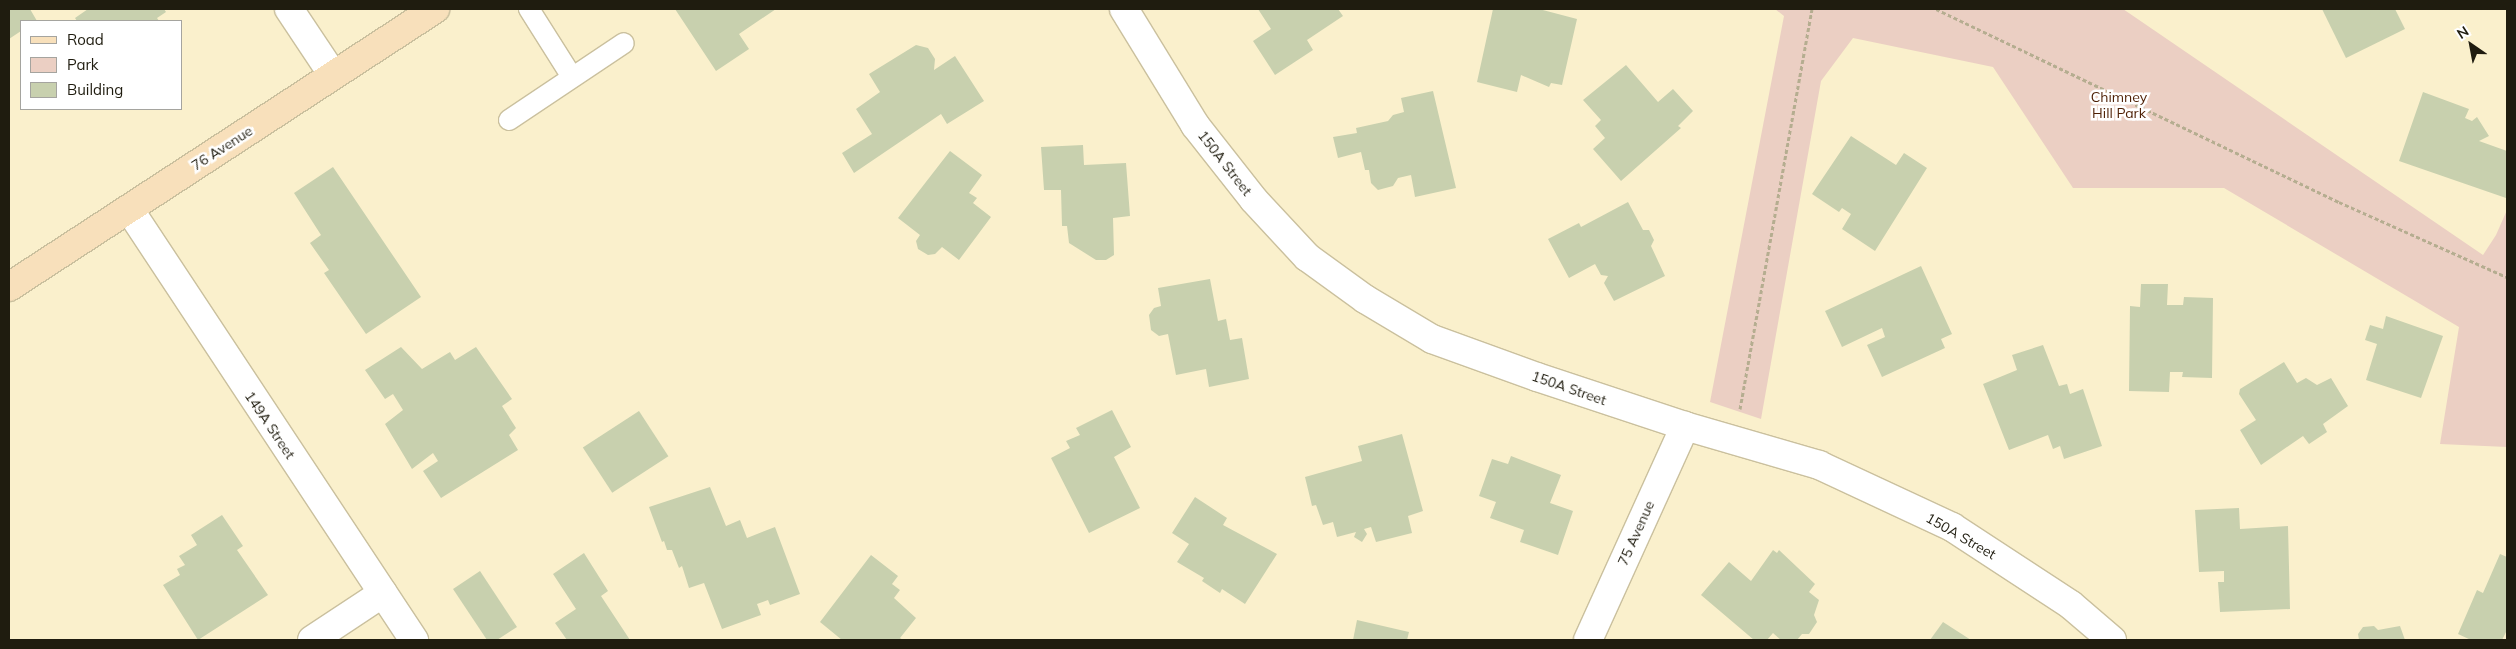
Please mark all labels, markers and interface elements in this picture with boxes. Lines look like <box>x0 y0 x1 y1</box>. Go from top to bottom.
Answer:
legend <box>20 20 182 110</box>
north arrow <box>2446 20 2496 70</box>
text: N <box>2453 22 2472 43</box>
text: Road <box>67 30 104 49</box>
text: Park <box>67 55 99 74</box>
text: Building <box>67 80 123 99</box>
park label: Chimney Hill Park <box>2091 89 2147 121</box>
street label: 76 Avenue <box>188 122 256 174</box>
street label: 150A Street <box>1194 127 1256 199</box>
street label: 150A Street <box>1529 367 1609 409</box>
street label: 149A Street <box>241 388 299 462</box>
street label: 75 Avenue <box>1614 498 1658 568</box>
street label: 150A Street <box>1923 509 1999 563</box>

